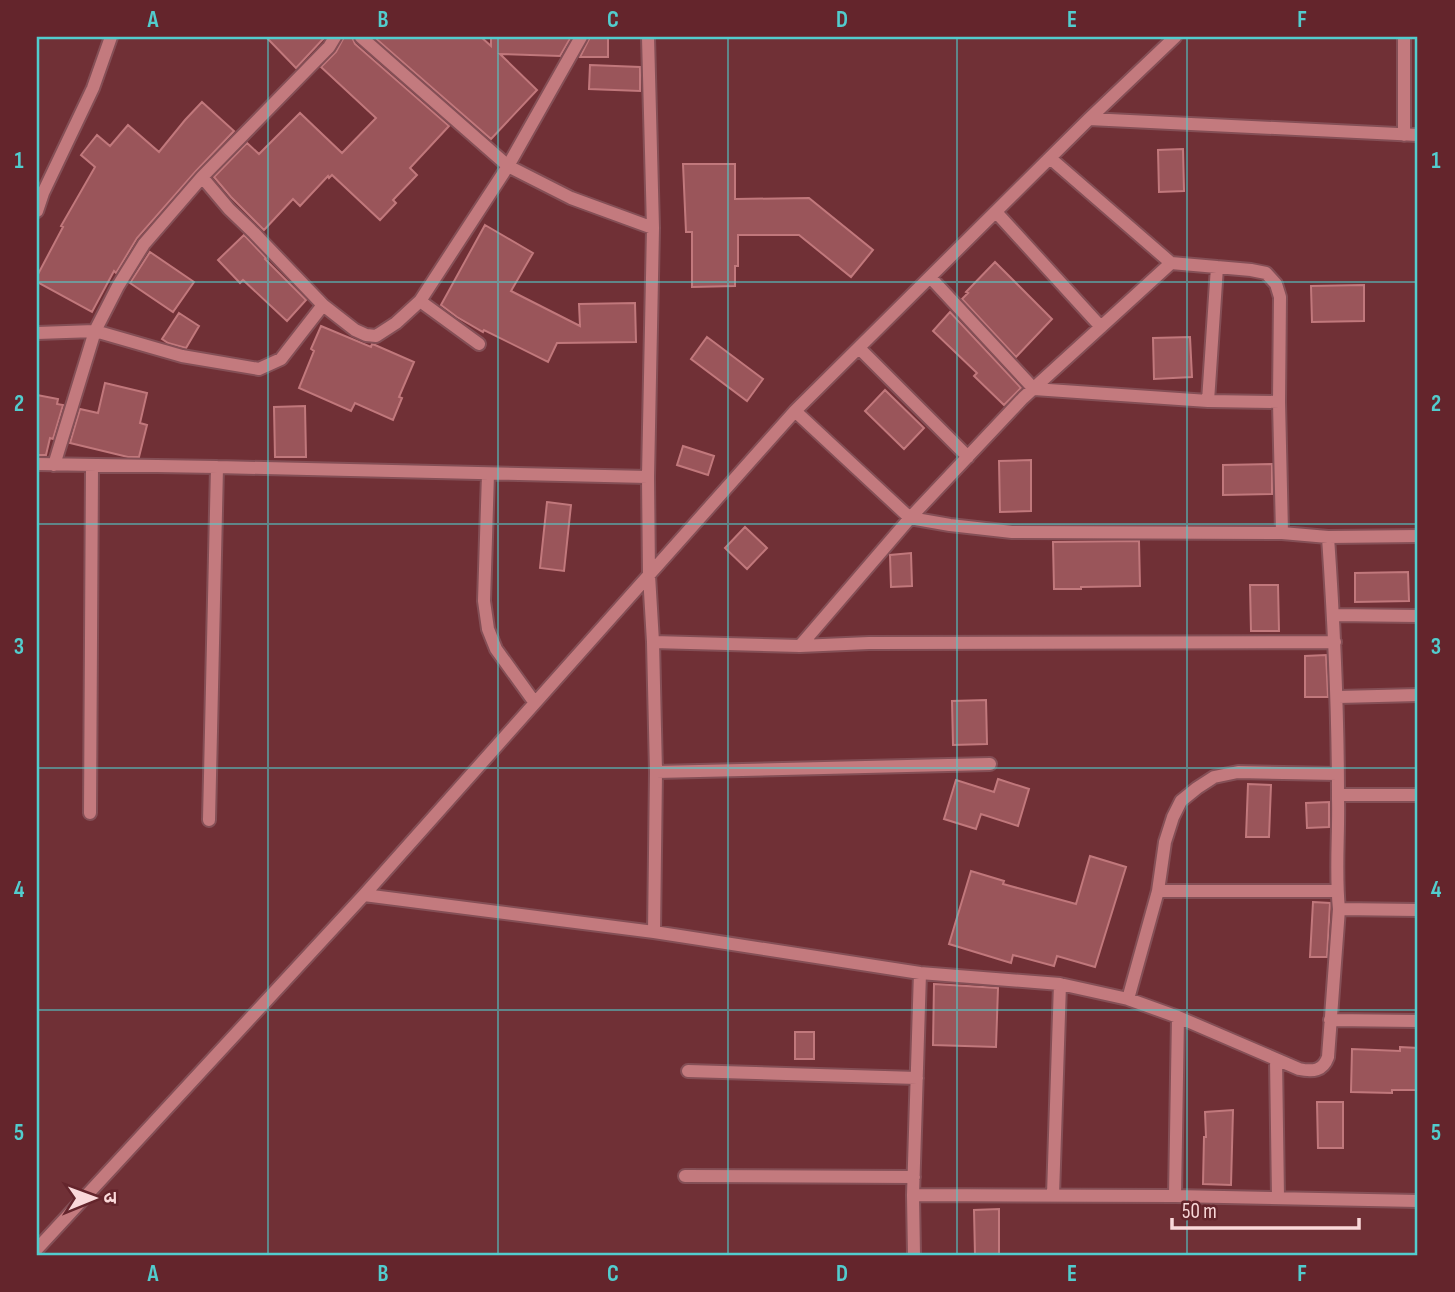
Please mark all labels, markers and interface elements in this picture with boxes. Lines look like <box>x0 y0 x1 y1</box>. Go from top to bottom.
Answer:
text: A <box>147 6 160 34</box>
text: B <box>378 6 389 34</box>
text: C <box>607 6 619 34</box>
text: D <box>836 6 848 34</box>
text: E <box>1067 6 1077 34</box>
text: F <box>1297 6 1307 34</box>
text: 1 <box>14 147 24 175</box>
text: 1 <box>1431 147 1441 175</box>
text: 2 <box>14 390 24 418</box>
text: 2 <box>1431 390 1441 418</box>
text: 3 <box>14 633 24 661</box>
text: 3 <box>1431 633 1441 661</box>
text: 4 <box>14 876 25 904</box>
text: 4 <box>1431 876 1442 904</box>
text: 5 <box>14 1119 24 1147</box>
text: 5 <box>1431 1119 1441 1147</box>
north arrow <box>60 1162 130 1232</box>
scale bar <box>1172 1187 1359 1231</box>
text: उ <box>98 1192 121 1204</box>
text: 50 m <box>1182 1199 1217 1224</box>
text: A <box>147 1260 160 1288</box>
text: B <box>378 1260 389 1288</box>
text: C <box>607 1260 619 1288</box>
text: D <box>836 1260 848 1288</box>
text: E <box>1067 1260 1077 1288</box>
text: F <box>1297 1260 1307 1288</box>

